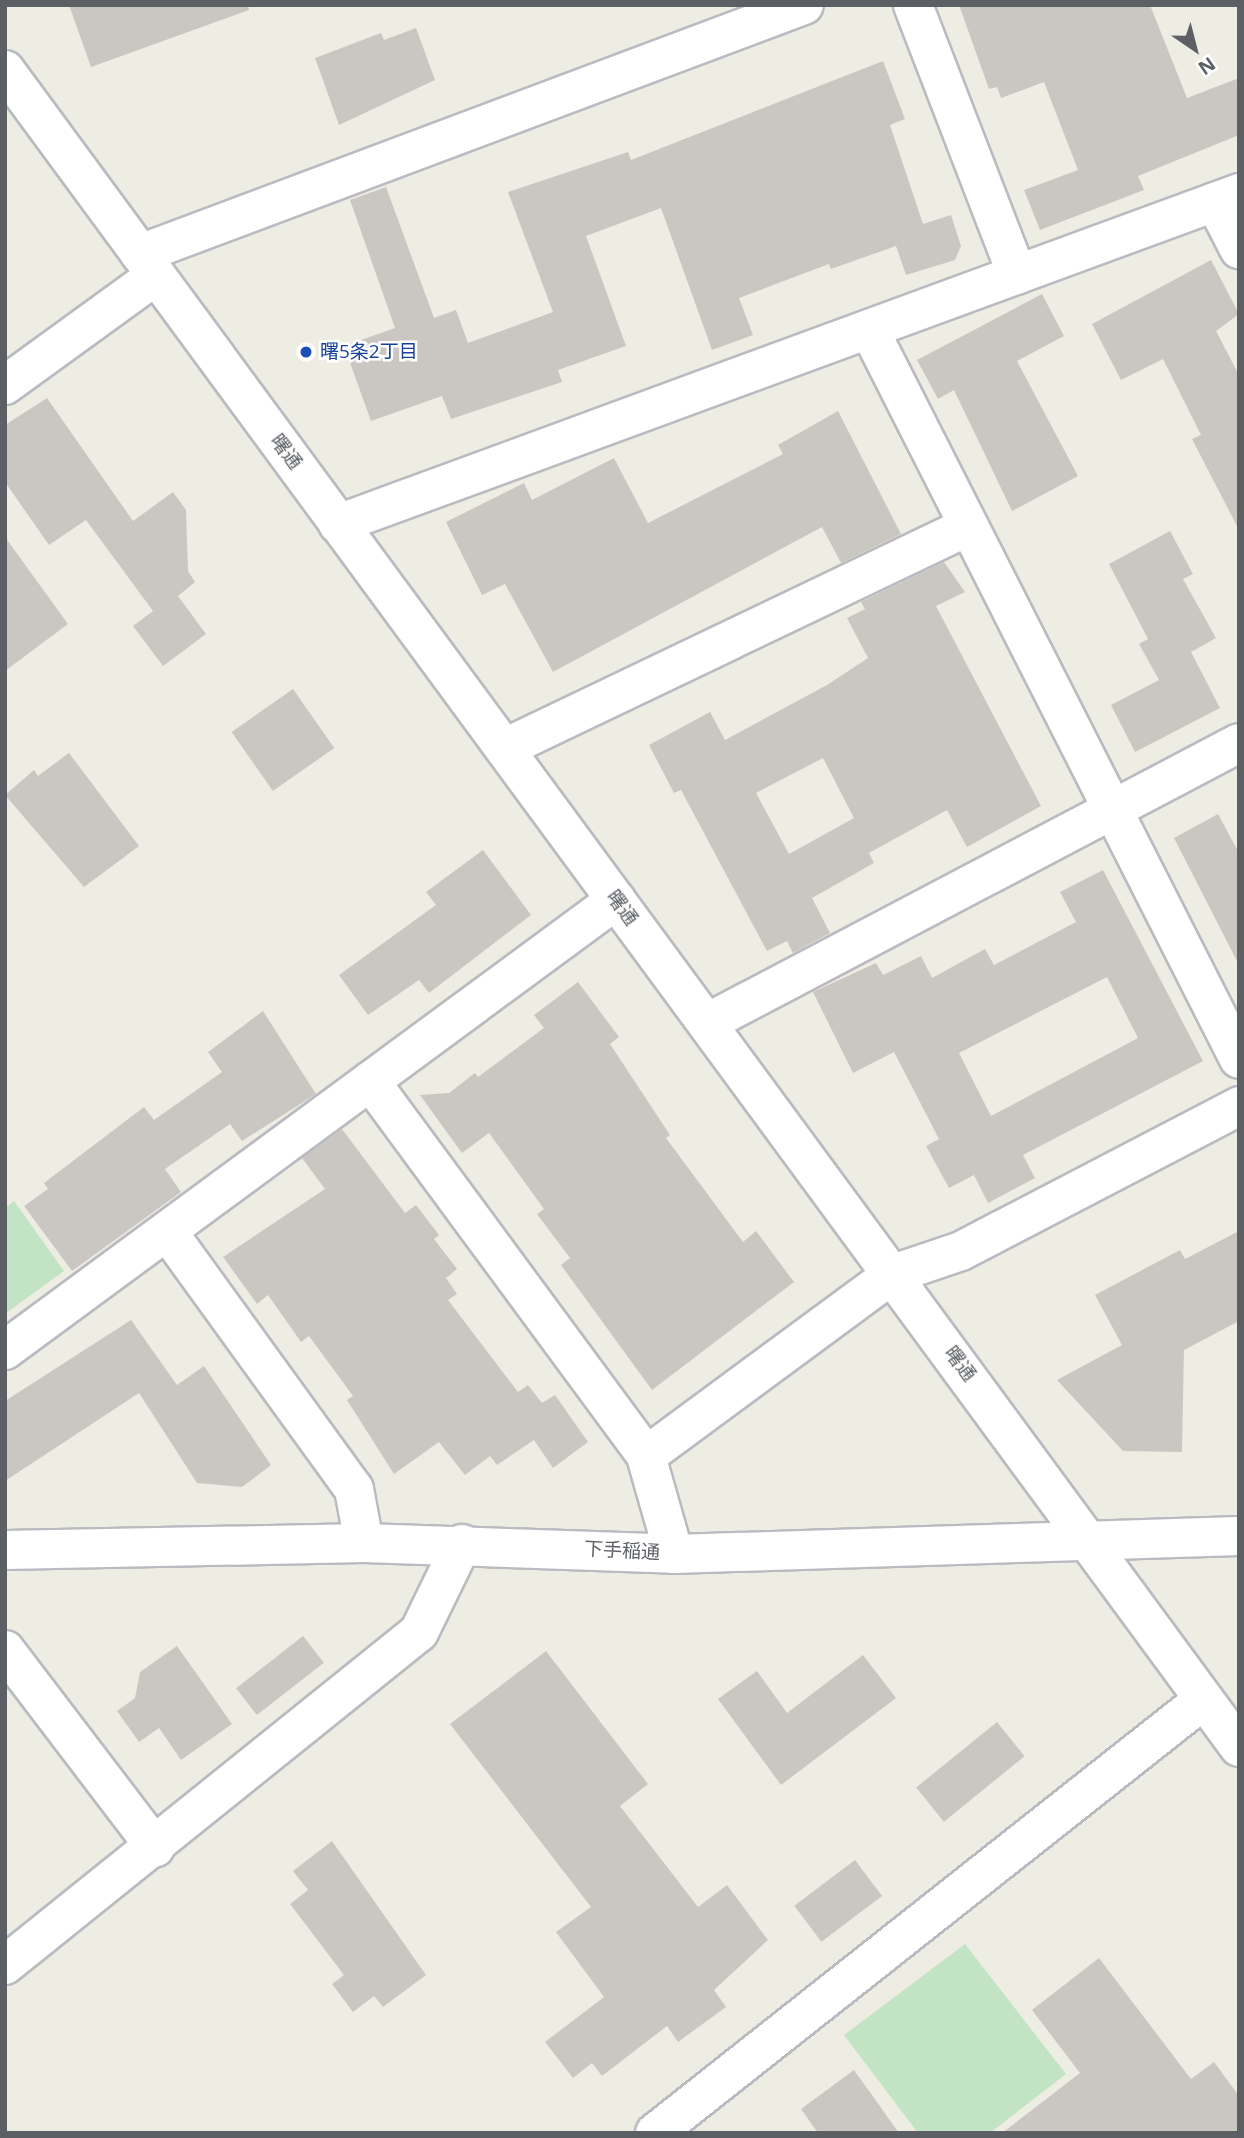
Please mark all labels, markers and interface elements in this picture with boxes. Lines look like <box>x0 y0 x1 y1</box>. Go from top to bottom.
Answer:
north arrow <box>1160 14 1230 84</box>
text: N <box>1193 51 1221 81</box>
place label: 曙5条2丁目 <box>320 341 418 363</box>
marker: 曙5条2丁目 <box>298 344 314 360</box>
street label: 曙通 <box>265 430 307 474</box>
street label: 曙通 <box>602 886 642 930</box>
street label: 曙通 <box>939 1342 981 1386</box>
street label: 下手稲通 <box>583 1538 661 1564</box>

